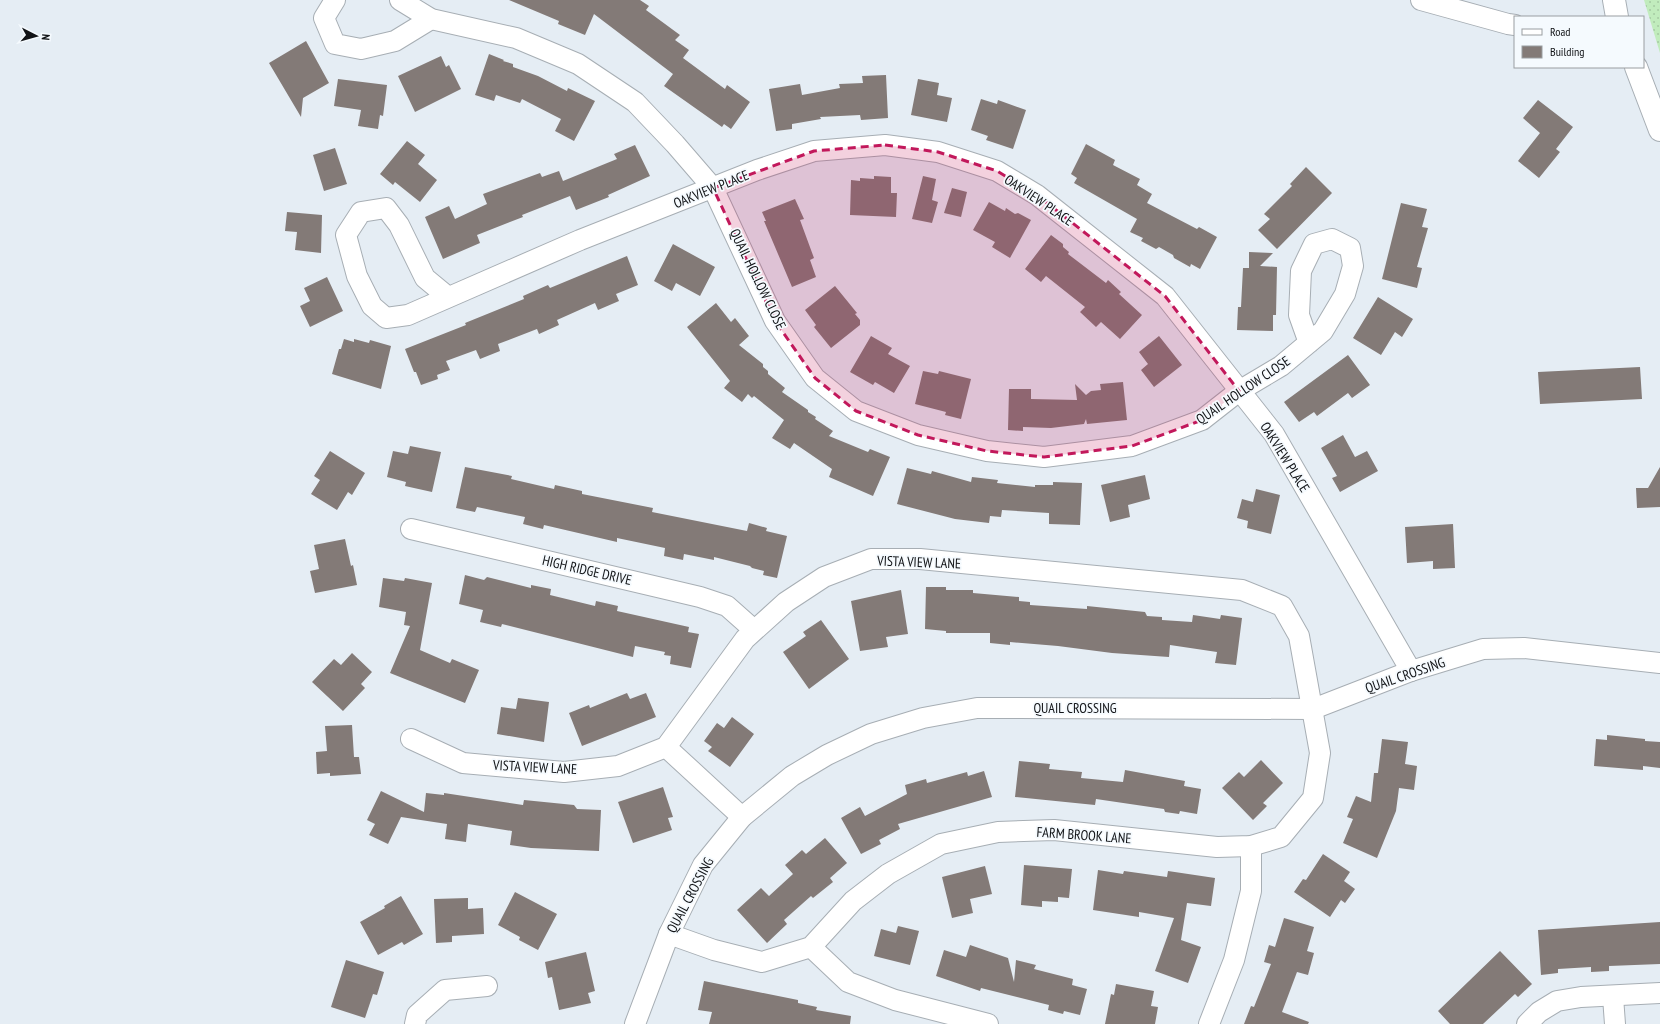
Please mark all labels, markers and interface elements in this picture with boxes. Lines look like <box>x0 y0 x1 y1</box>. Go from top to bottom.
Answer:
north arrow <box>16 16 56 56</box>
legend <box>1514 16 1644 68</box>
text: Road <box>1550 24 1570 39</box>
text: N <box>39 33 53 41</box>
text: Building <box>1550 44 1585 59</box>
street label: OAKVIEW PLACE <box>671 166 751 212</box>
street label: OAKVIEW PLACE <box>1001 170 1077 230</box>
street label: QUAIL HOLLOW CLOSE <box>726 226 790 332</box>
street label: QUAIL HOLLOW CLOSE <box>1192 352 1294 428</box>
street label: OAKVIEW PLACE <box>1256 418 1314 496</box>
street label: HIGH RIDGE DRIVE <box>541 551 633 589</box>
street label: VISTA VIEW LANE <box>876 552 961 572</box>
street label: QUAIL CROSSING <box>1363 653 1447 697</box>
street label: QUAIL CROSSING <box>1033 699 1117 717</box>
street label: VISTA VIEW LANE <box>492 756 577 778</box>
street label: FARM BROOK LANE <box>1036 823 1132 847</box>
street label: QUAIL CROSSING <box>663 854 718 936</box>

